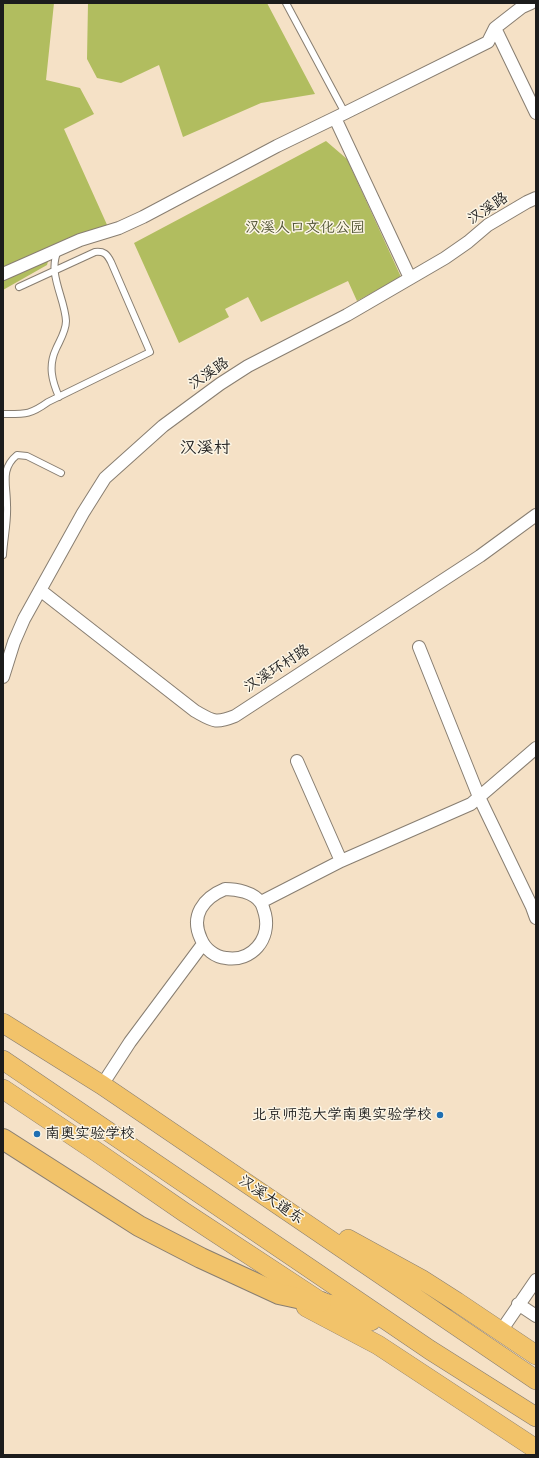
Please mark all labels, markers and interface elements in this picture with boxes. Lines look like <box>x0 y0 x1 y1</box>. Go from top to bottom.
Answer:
street label: 汉溪路 <box>464 189 512 229</box>
park label: 汉溪人口文化公园 <box>245 219 365 237</box>
street label: 汉溪路 <box>185 354 233 394</box>
district label: 汉溪村 <box>180 439 230 459</box>
street label: 汉溪环村路 <box>241 641 313 697</box>
place label: 北京师范大学南奥实验学校 <box>252 1106 432 1124</box>
marker: 北京师范大学南奥实验学校 <box>435 1110 445 1120</box>
place label: 南奥实验学校 <box>45 1125 135 1143</box>
marker: 南奥实验学校 <box>32 1129 42 1139</box>
street label: 汉溪大道东 <box>235 1172 307 1228</box>

